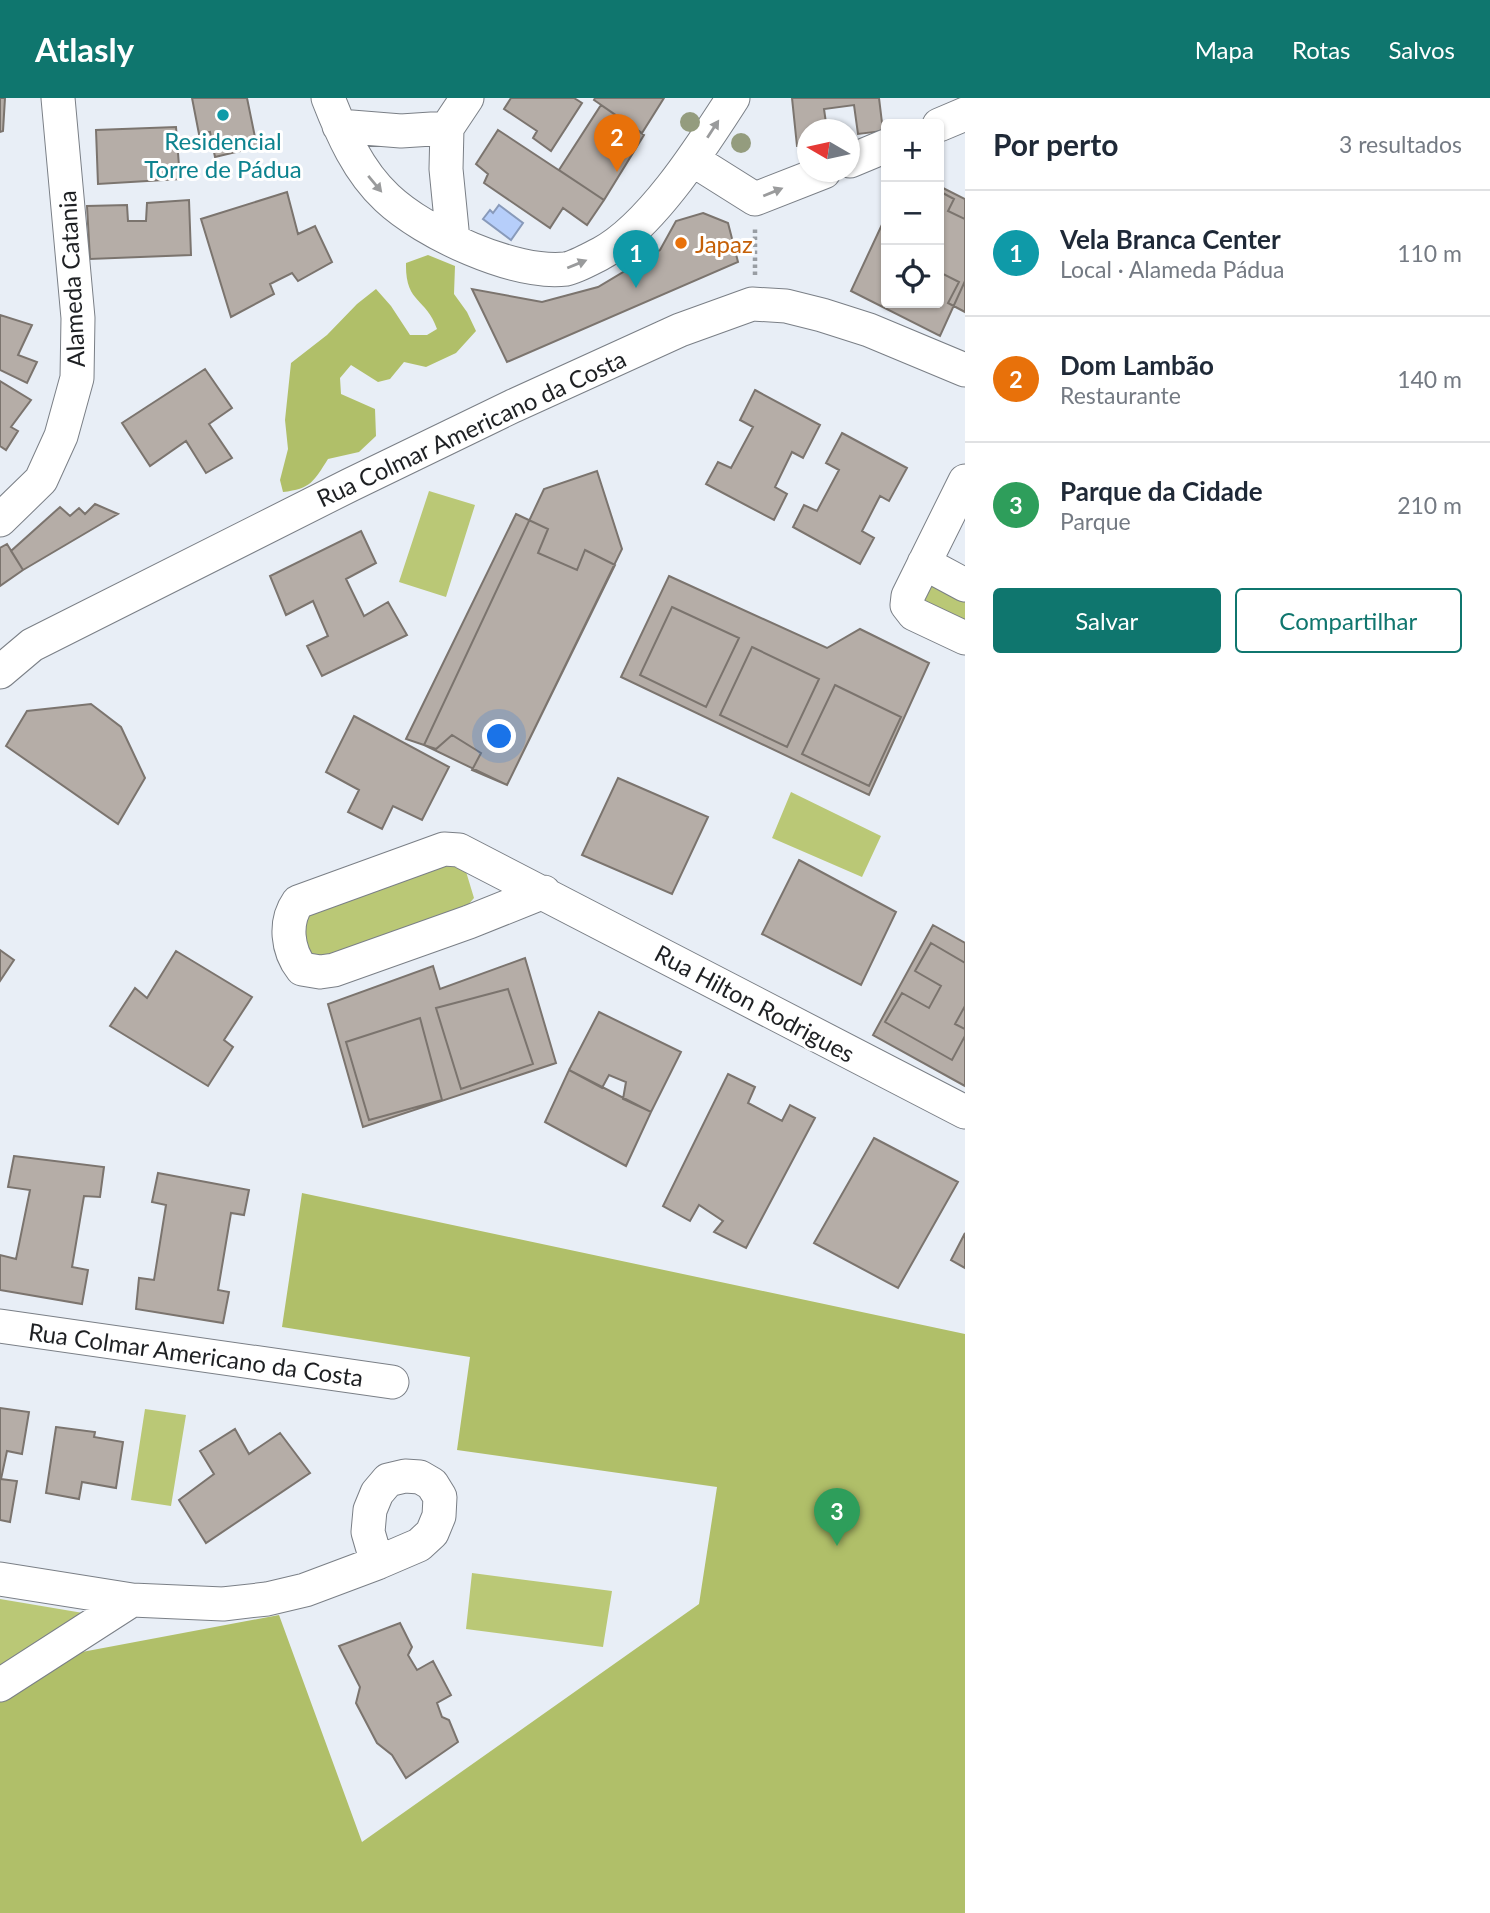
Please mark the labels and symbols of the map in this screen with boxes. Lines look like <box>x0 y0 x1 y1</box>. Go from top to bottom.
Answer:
marker: Residencial Torre de Pádua <box>215 107 231 123</box>
pin: 2 <box>594 114 640 172</box>
north arrow <box>797 119 860 182</box>
one-way arrow <box>706 120 720 138</box>
place label: Residencial Torre de Pádua <box>144 126 302 183</box>
one-way arrow <box>367 175 382 192</box>
one-way arrow <box>762 187 783 198</box>
street label: Alameda Catania <box>52 190 90 368</box>
place label: Japaz <box>695 229 753 258</box>
pin: 1 <box>613 230 659 288</box>
marker: Japaz <box>673 235 689 251</box>
one-way arrow <box>567 258 587 270</box>
street label: Rua Colmar Americano da Costa <box>312 343 630 513</box>
your location <box>482 719 516 753</box>
street label: Rua Hilton Rodrigues <box>650 938 860 1068</box>
street label: Rua Colmar Americano da Costa <box>27 1316 365 1392</box>
pin: 3 <box>814 1488 860 1546</box>

